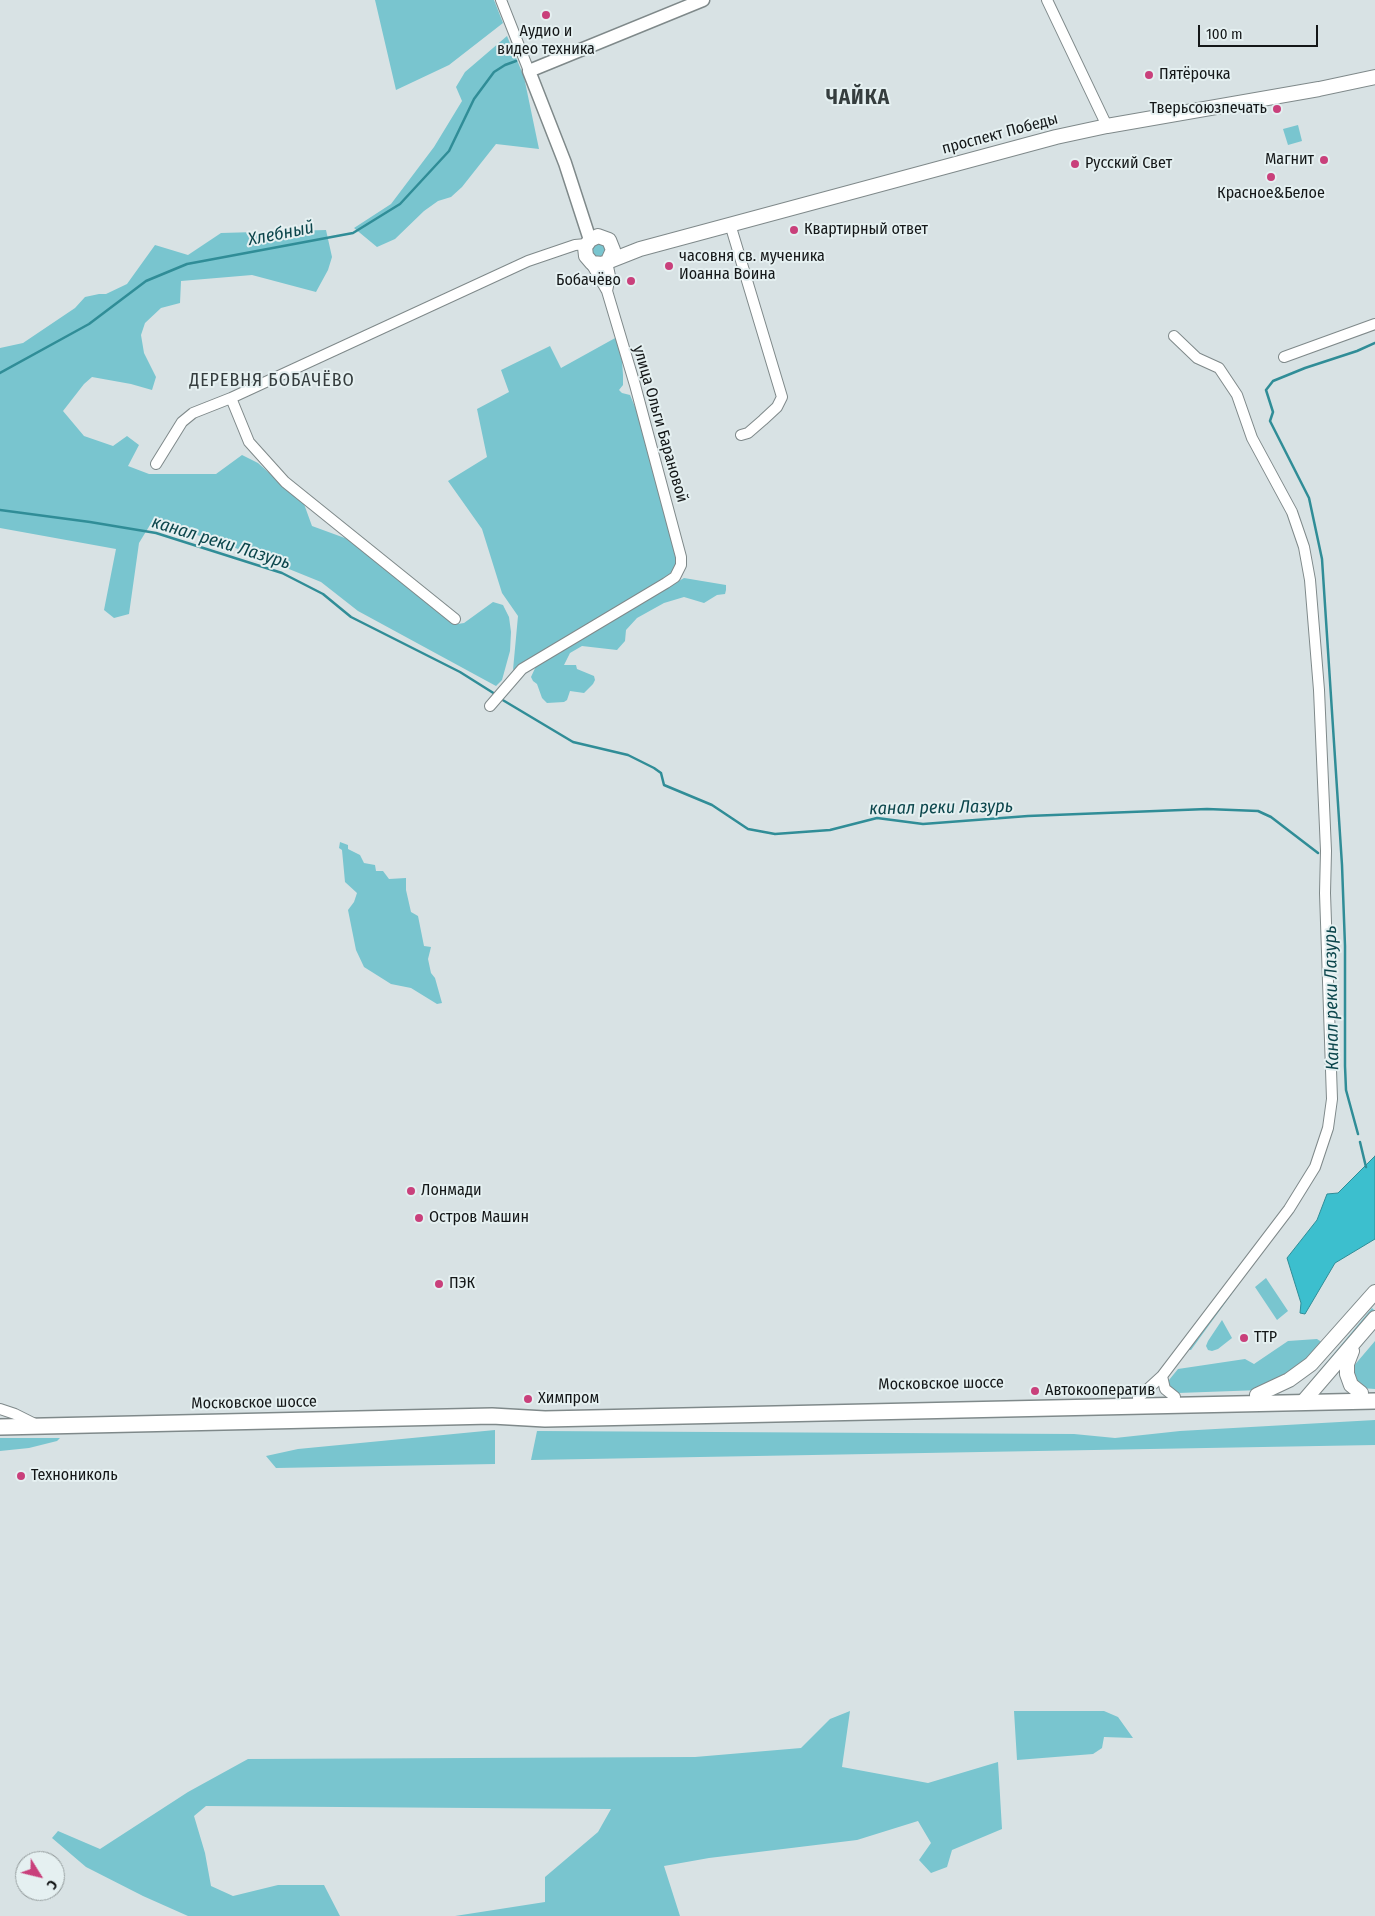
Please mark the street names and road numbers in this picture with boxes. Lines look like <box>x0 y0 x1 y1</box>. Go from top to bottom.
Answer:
street label: проспект Победы <box>940 109 1060 159</box>
street label: улица Ольги Барановой <box>628 343 692 505</box>
street label: Московское шоссе <box>878 1373 1004 1395</box>
street label: Московское шоссе <box>191 1392 317 1414</box>

